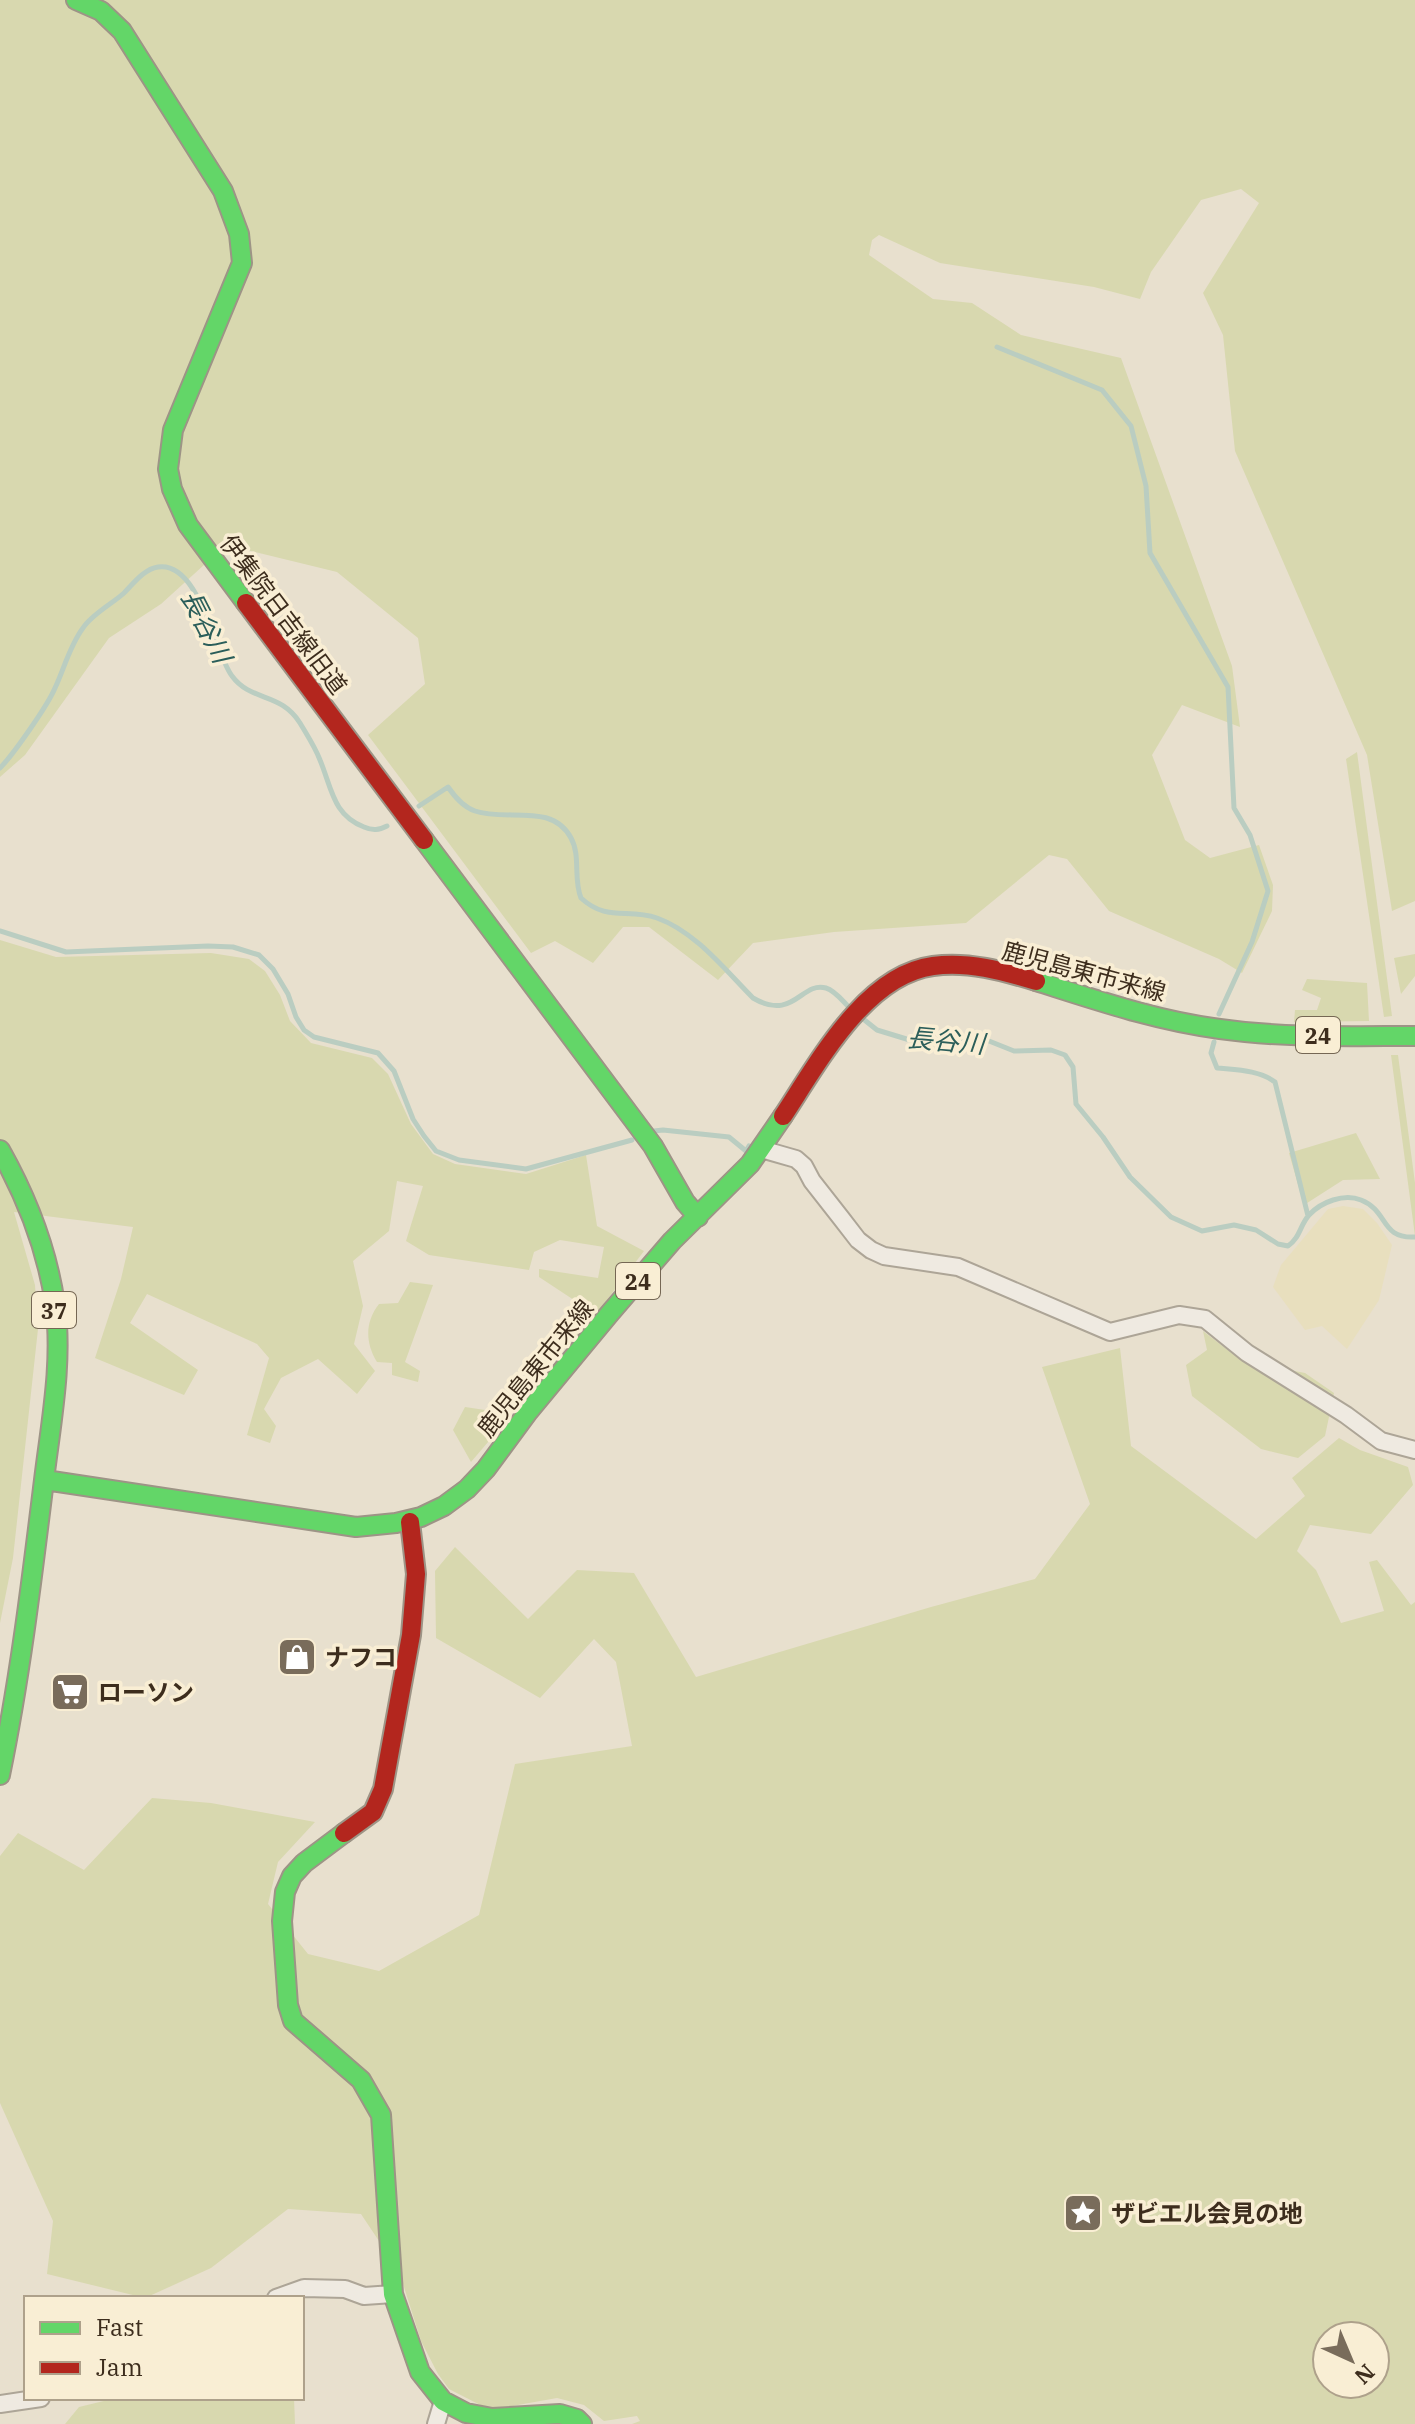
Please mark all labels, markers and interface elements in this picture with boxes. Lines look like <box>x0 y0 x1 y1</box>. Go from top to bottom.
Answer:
street label: 伊集院日吉線旧道 <box>213 528 355 700</box>
water label: 長谷川 <box>174 584 241 671</box>
street label: 鹿児島東市来線 <box>999 934 1169 1008</box>
road number: 24 <box>1296 1017 1340 1053</box>
water label: 長谷川 <box>906 1020 989 1061</box>
road number: 24 <box>616 1263 660 1299</box>
road number: 37 <box>32 1292 76 1328</box>
street label: 鹿児島東市来線 <box>470 1293 600 1443</box>
shop icon: ナフコ <box>276 1636 318 1678</box>
place label: ナフコ <box>325 1641 397 1673</box>
supermarket icon: ローソン <box>49 1671 91 1713</box>
place label: ローソン <box>98 1676 194 1708</box>
place icon: ザビエル会見の地 <box>1062 2192 1104 2234</box>
place label: ザビエル会見の地 <box>1111 2197 1303 2229</box>
legend <box>24 2296 304 2400</box>
text: Fast <box>96 2311 143 2343</box>
north arrow <box>1311 2320 1391 2400</box>
text: Jam <box>96 2351 143 2383</box>
text: N <box>1349 2358 1382 2391</box>

